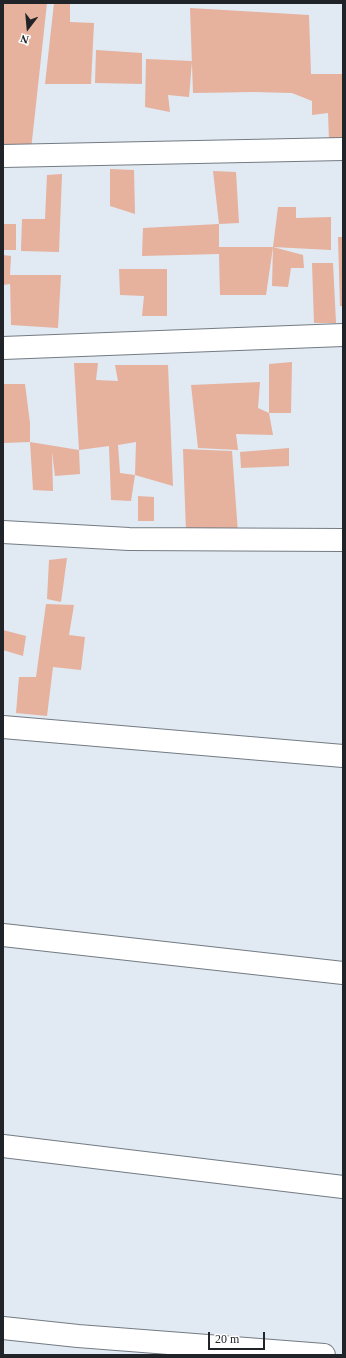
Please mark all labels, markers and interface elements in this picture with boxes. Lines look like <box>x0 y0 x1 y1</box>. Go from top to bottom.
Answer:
north arrow <box>8 8 48 48</box>
text: N <box>19 33 30 46</box>
scale bar <box>210 1324 267 1350</box>
text: 20 m <box>215 1332 239 1346</box>

